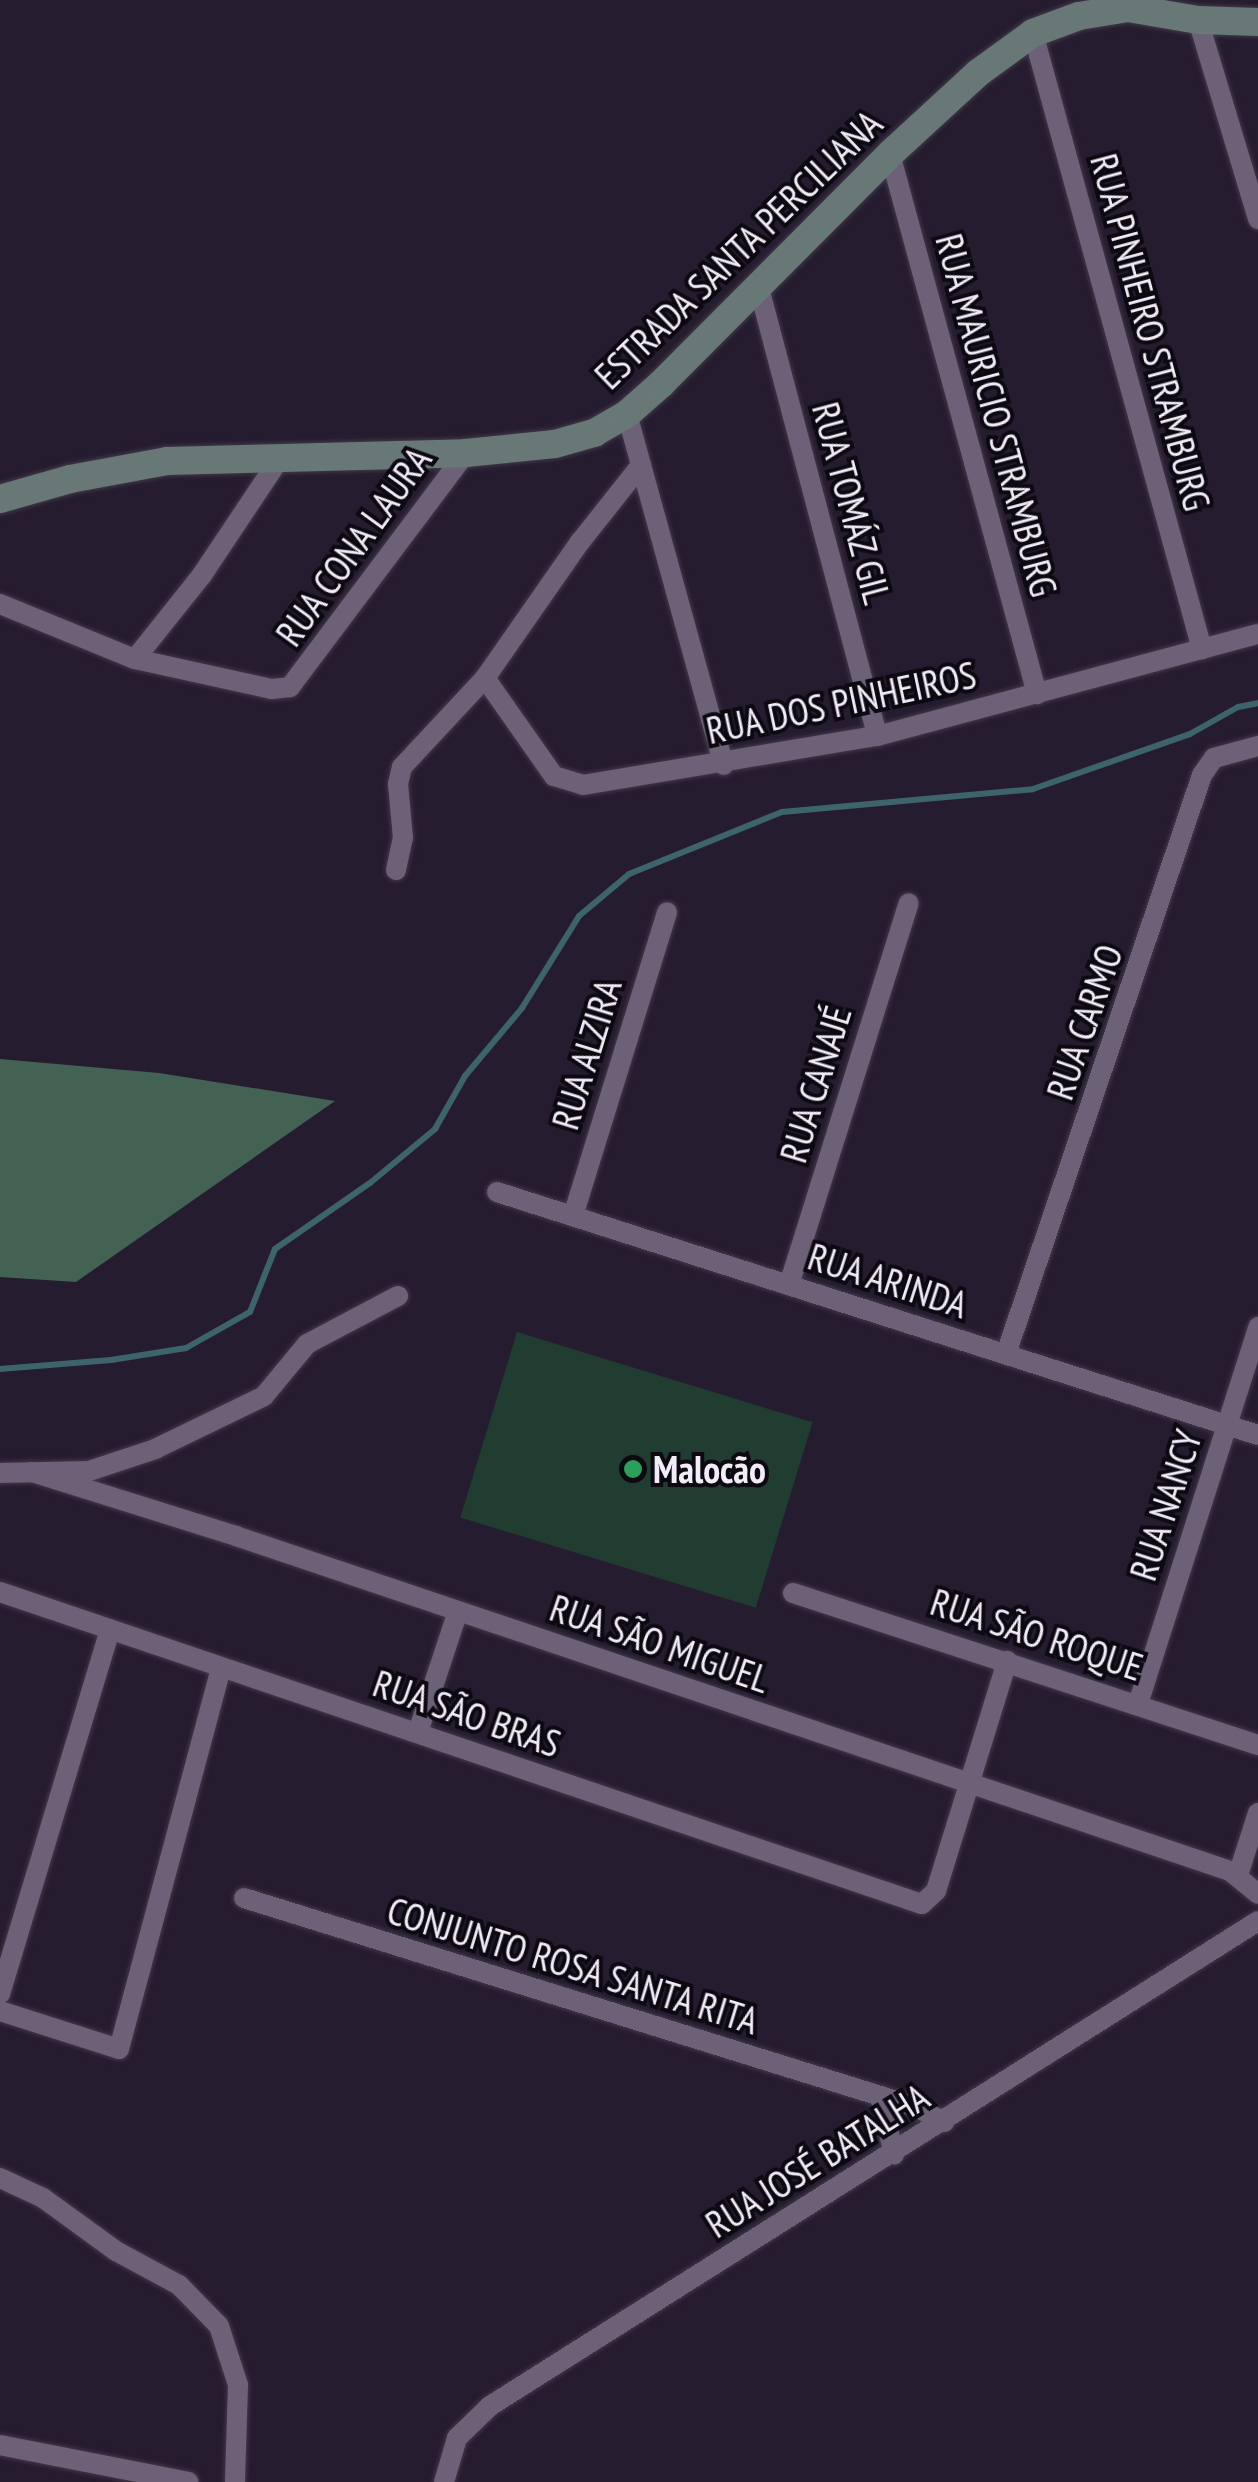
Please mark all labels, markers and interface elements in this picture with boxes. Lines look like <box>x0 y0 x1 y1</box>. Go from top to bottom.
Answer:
street label: ESTRADA SANTA PERCILIANA <box>584 99 892 399</box>
street label: RUA PINHEIRO STRAMBURG <box>1081 148 1221 516</box>
street label: RUA MAURICIO STRAMBURG <box>926 228 1068 602</box>
street label: RUA TOMÁZ GIL <box>803 396 901 610</box>
street label: RUA CONA LAURA <box>265 437 441 655</box>
street label: RUA DOS PINHEIROS <box>702 651 980 753</box>
street label: RUA CARMO <box>1036 938 1132 1106</box>
street label: RUA ALZIRA <box>541 972 631 1136</box>
street label: RUA CANAJÉ <box>769 1000 861 1168</box>
street label: RUA ARINDA <box>802 1233 974 1327</box>
street label: RUA NANCY <box>1119 1424 1211 1586</box>
place label: Malocão <box>653 1446 766 1492</box>
marker: Malocão <box>622 1458 644 1480</box>
street label: RUA SÃO ROQUE <box>925 1578 1149 1690</box>
street label: RUA SÃO MIGUEL <box>544 1584 776 1702</box>
street label: RUA SÃO BRAS <box>367 1660 567 1766</box>
street label: CONJUNTO ROSA SANTA RITA <box>381 1887 765 2043</box>
street label: RUA JOSÉ BATALHA <box>697 2073 937 2247</box>

